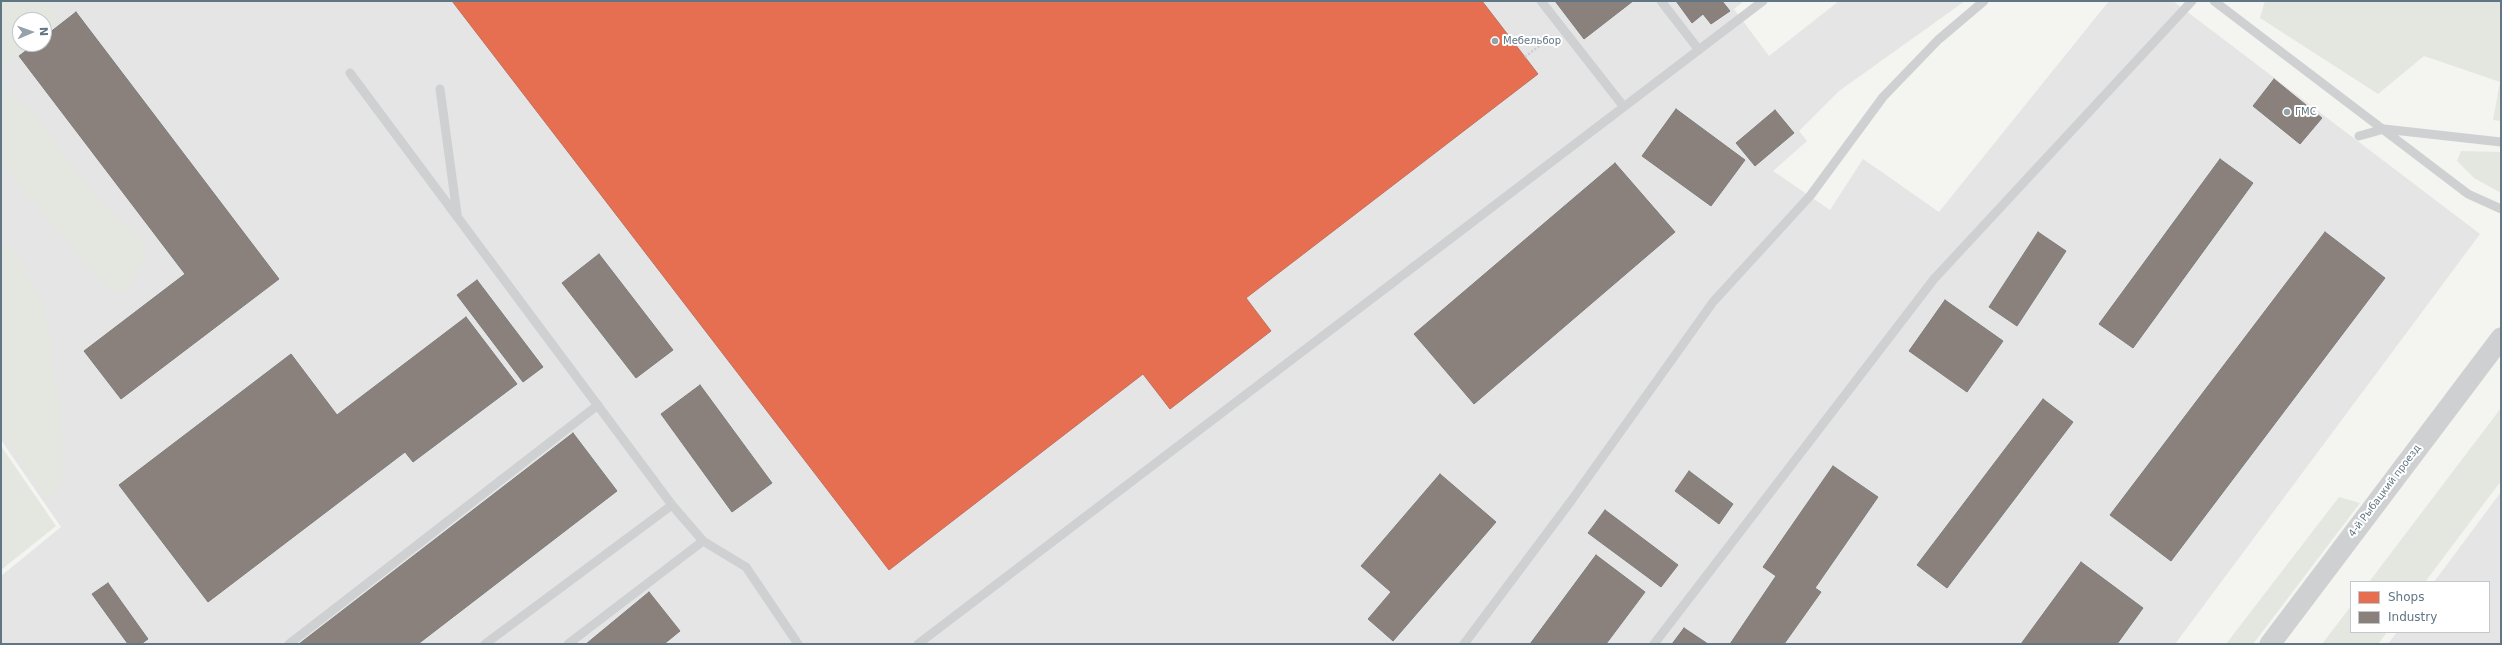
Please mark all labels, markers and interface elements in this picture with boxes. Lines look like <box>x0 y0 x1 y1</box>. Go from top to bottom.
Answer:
north arrow <box>12 12 52 52</box>
text: N <box>37 27 50 36</box>
place label: Мебельбор <box>1503 35 1561 47</box>
marker: Мебельбор <box>1490 36 1500 46</box>
place label: ГМС <box>2295 106 2317 118</box>
marker: ГМС <box>2282 107 2292 117</box>
street label: 4-й Рыбацкий проезд <box>2346 443 2424 539</box>
legend <box>2350 581 2490 633</box>
text: Shops <box>2388 590 2424 604</box>
text: Industry <box>2388 610 2437 624</box>

